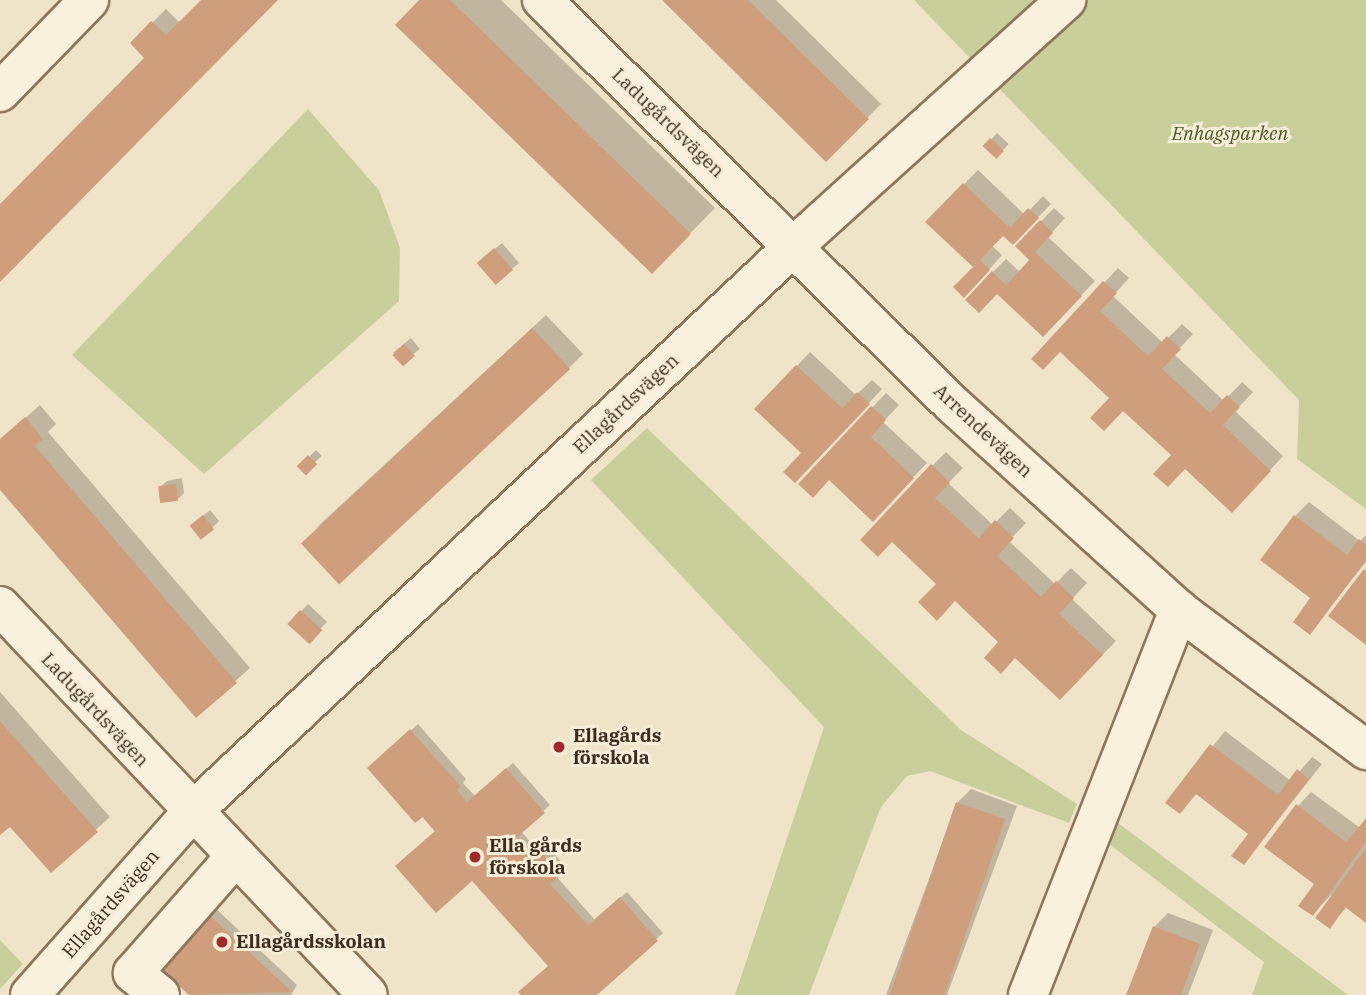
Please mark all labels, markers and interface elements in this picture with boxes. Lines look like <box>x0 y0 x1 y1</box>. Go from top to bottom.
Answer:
street label: Ladugårdsvägen <box>607 64 729 182</box>
park label: Enhagsparken <box>1172 123 1288 145</box>
street label: Ellagårdsvägen <box>568 349 684 459</box>
street label: Arrendevägen <box>929 379 1037 483</box>
street label: Ladugårdsvägen <box>36 648 154 772</box>
place label: Ellagårds förskola <box>573 725 661 769</box>
marker: Ellagårds förskola <box>551 739 567 755</box>
place label: Ella gårds förskola <box>489 835 582 879</box>
street label: Ellagårdsvägen <box>58 845 164 963</box>
marker: Ella gårds förskola <box>467 849 483 865</box>
place label: Ellagårdsskolan <box>236 931 386 953</box>
marker: Ellagårdsskolan <box>214 934 230 950</box>

